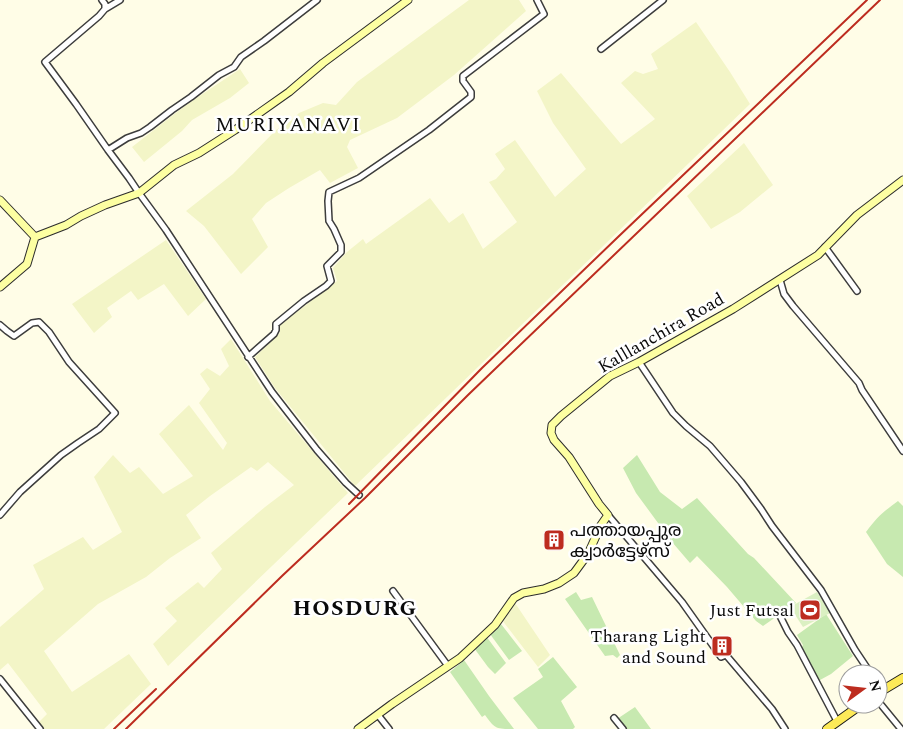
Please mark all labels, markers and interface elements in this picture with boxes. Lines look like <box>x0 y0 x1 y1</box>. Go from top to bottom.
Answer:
district label: MURIYANAVI <box>215 110 361 140</box>
street label: Kalllanchira Road <box>593 286 729 380</box>
place label: പത്തായപ്പുര ക്വാർട്ടേഴ്സ് <box>570 517 681 565</box>
building icon: പത്തായപ്പുര ക്വാർട്ടേഴ്സ് <box>542 528 566 552</box>
district label: HOSDURG <box>293 592 417 625</box>
place label: Just Futsal <box>709 597 794 624</box>
sports icon: Just Futsal <box>798 598 822 622</box>
place label: Tharang Light and Sound <box>590 623 706 671</box>
building icon: Tharang Light and Sound <box>710 634 734 658</box>
north arrow <box>838 664 888 714</box>
text: N <box>863 678 887 694</box>

